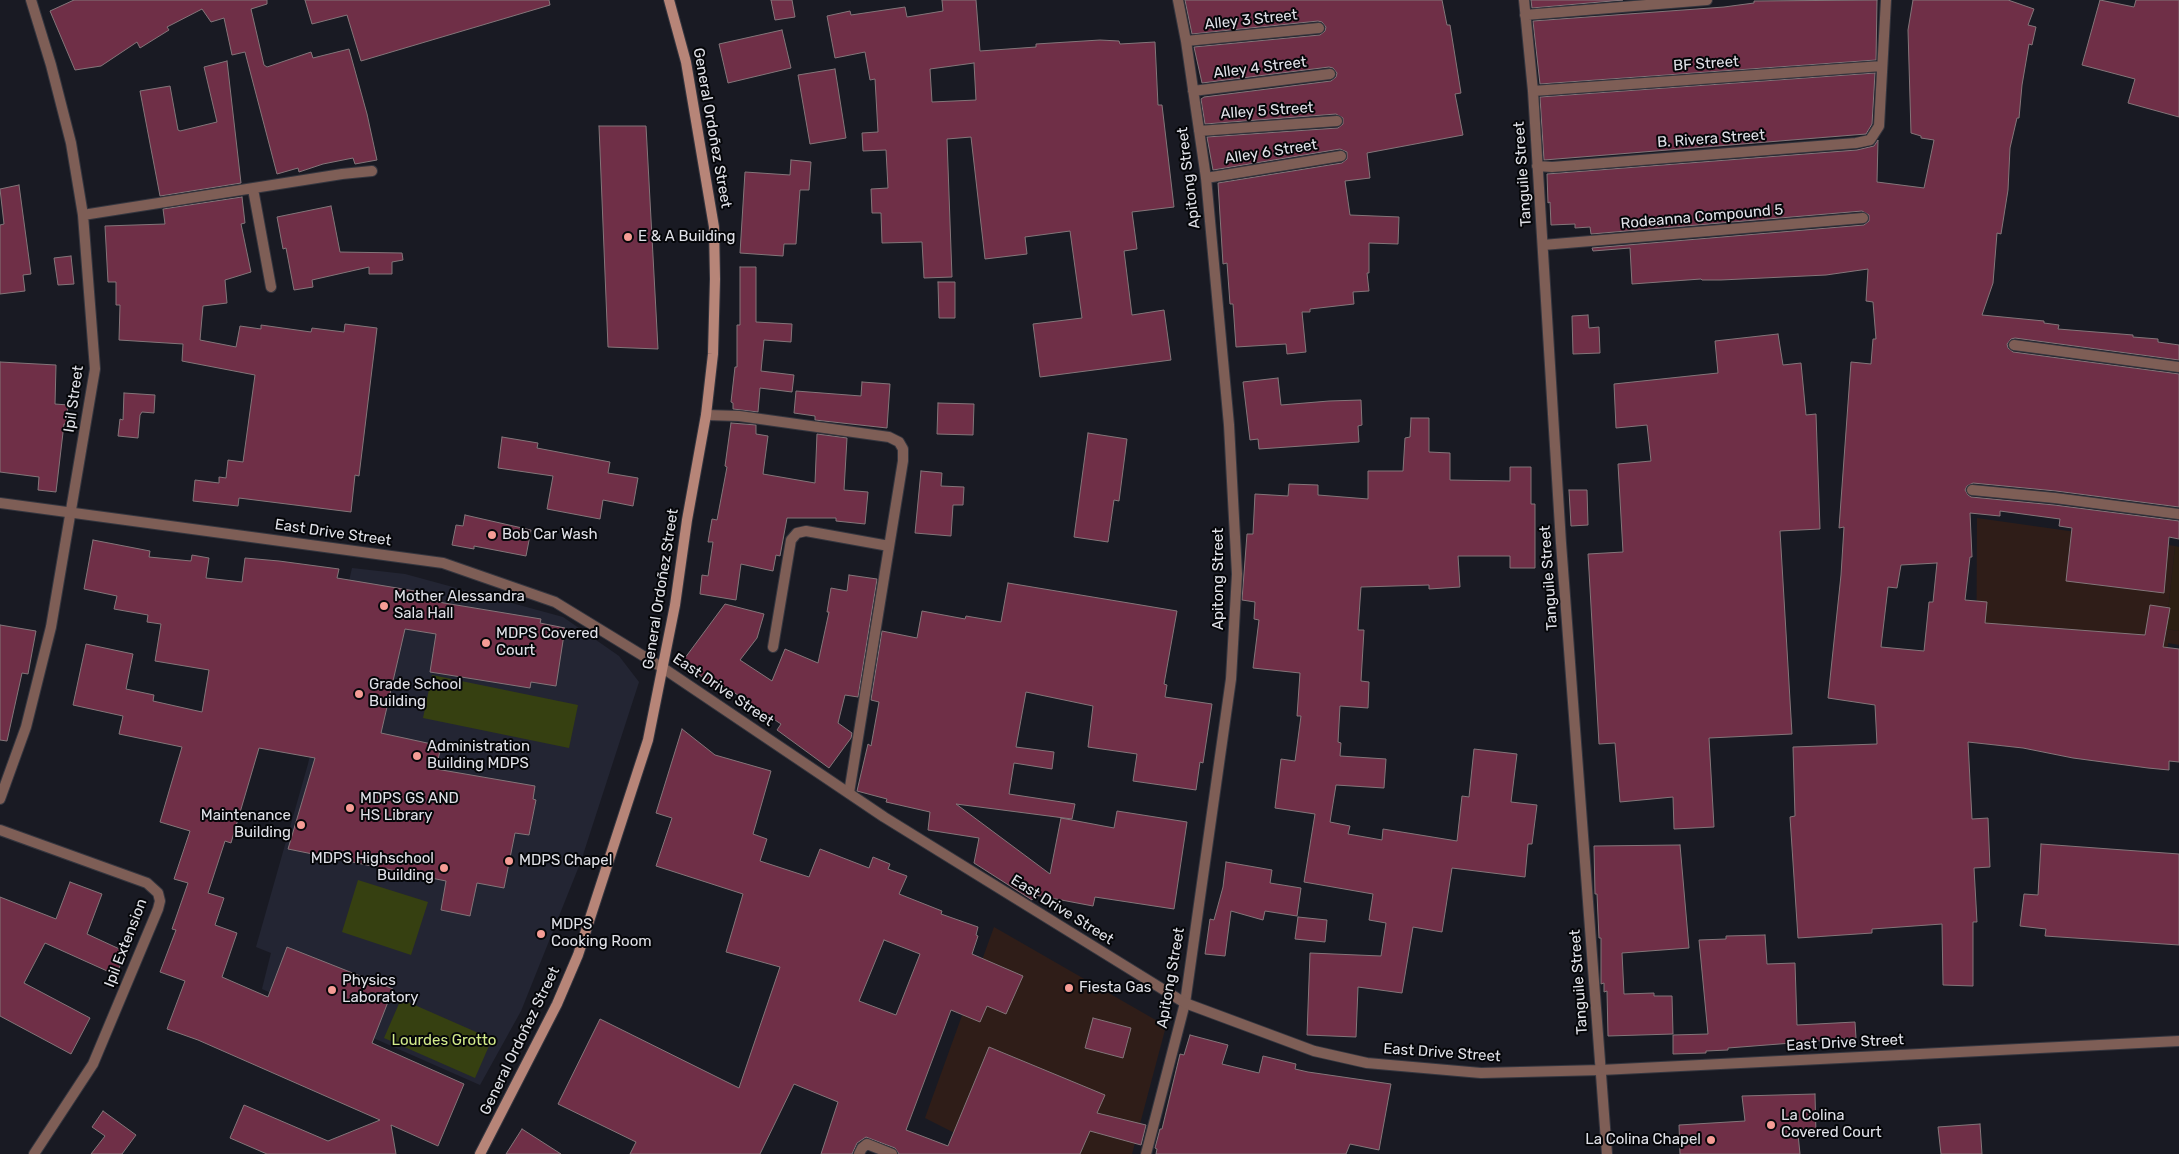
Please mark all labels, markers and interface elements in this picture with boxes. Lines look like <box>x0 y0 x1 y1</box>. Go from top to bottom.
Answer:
street label: Alley 3 Street <box>1204 6 1298 34</box>
street label: General Ordoñez Street <box>689 46 735 210</box>
street label: Alley 4 Street <box>1212 53 1308 83</box>
street label: BF Street <box>1673 53 1739 75</box>
street label: Alley 5 Street <box>1220 99 1314 123</box>
street label: Tanguile Street <box>1510 121 1536 227</box>
street label: Apitong Street <box>1174 126 1204 230</box>
street label: B. Rivera Street <box>1656 126 1766 152</box>
street label: Alley 6 Street <box>1223 136 1319 168</box>
street label: Rodeanna Compound 5 <box>1620 201 1784 233</box>
place label: E & A Building <box>638 228 735 246</box>
marker: E & A Building <box>622 231 634 243</box>
street label: Ipil Street <box>60 364 88 434</box>
street label: General Ordoñez Street <box>639 507 683 671</box>
street label: East Drive Street <box>273 516 393 550</box>
street label: Tanguile Street <box>1536 525 1562 631</box>
place label: Bob Car Wash <box>502 526 598 544</box>
street label: Apitong Street <box>1210 528 1228 630</box>
marker: Bob Car Wash <box>486 529 498 541</box>
place label: Mother Alessandra Sala Hall <box>394 588 525 623</box>
marker: Mother Alessandra Sala Hall <box>378 600 390 612</box>
place label: MDPS Covered Court <box>496 625 599 660</box>
marker: MDPS Covered Court <box>480 637 492 649</box>
street label: East Drive Street <box>669 650 777 730</box>
place label: Grade School Building <box>369 676 462 711</box>
marker: Grade School Building <box>353 688 365 700</box>
place label: Administration Building MDPS <box>427 738 530 773</box>
marker: Administration Building MDPS <box>411 750 423 762</box>
place label: MDPS GS AND HS Library <box>360 790 459 825</box>
marker: MDPS GS AND HS Library <box>344 802 356 814</box>
place label: Maintenance Building <box>201 807 291 842</box>
marker: Maintenance Building <box>295 819 307 831</box>
place label: MDPS Highschool Building <box>311 850 434 885</box>
place label: MDPS Chapel <box>519 852 612 870</box>
marker: MDPS Chapel <box>503 855 515 867</box>
marker: MDPS Highschool Building <box>438 862 450 874</box>
street label: East Drive Street <box>1007 871 1117 949</box>
street label: Ipil Extension <box>101 896 151 990</box>
place label: MDPS Cooking Room <box>551 916 652 951</box>
street label: Apitong Street <box>1153 926 1189 1030</box>
marker: MDPS Cooking Room <box>535 928 547 940</box>
street label: Tanguile Street <box>1566 929 1592 1035</box>
street label: General Ordoñez Street <box>476 964 564 1118</box>
place label: Physics Laboratory <box>342 972 418 1007</box>
place label: Fiesta Gas <box>1079 979 1151 997</box>
marker: Fiesta Gas <box>1063 982 1075 994</box>
marker: Physics Laboratory <box>326 984 338 996</box>
street label: East Drive Street <box>1786 1031 1904 1055</box>
park label: Lourdes Grotto <box>392 1032 496 1050</box>
street label: East Drive Street <box>1383 1040 1501 1066</box>
place label: La Colina Covered Court <box>1781 1107 1882 1142</box>
marker: La Colina Covered Court <box>1765 1119 1777 1131</box>
place label: La Colina Chapel <box>1585 1131 1701 1149</box>
marker: La Colina Chapel <box>1705 1134 1717 1146</box>

